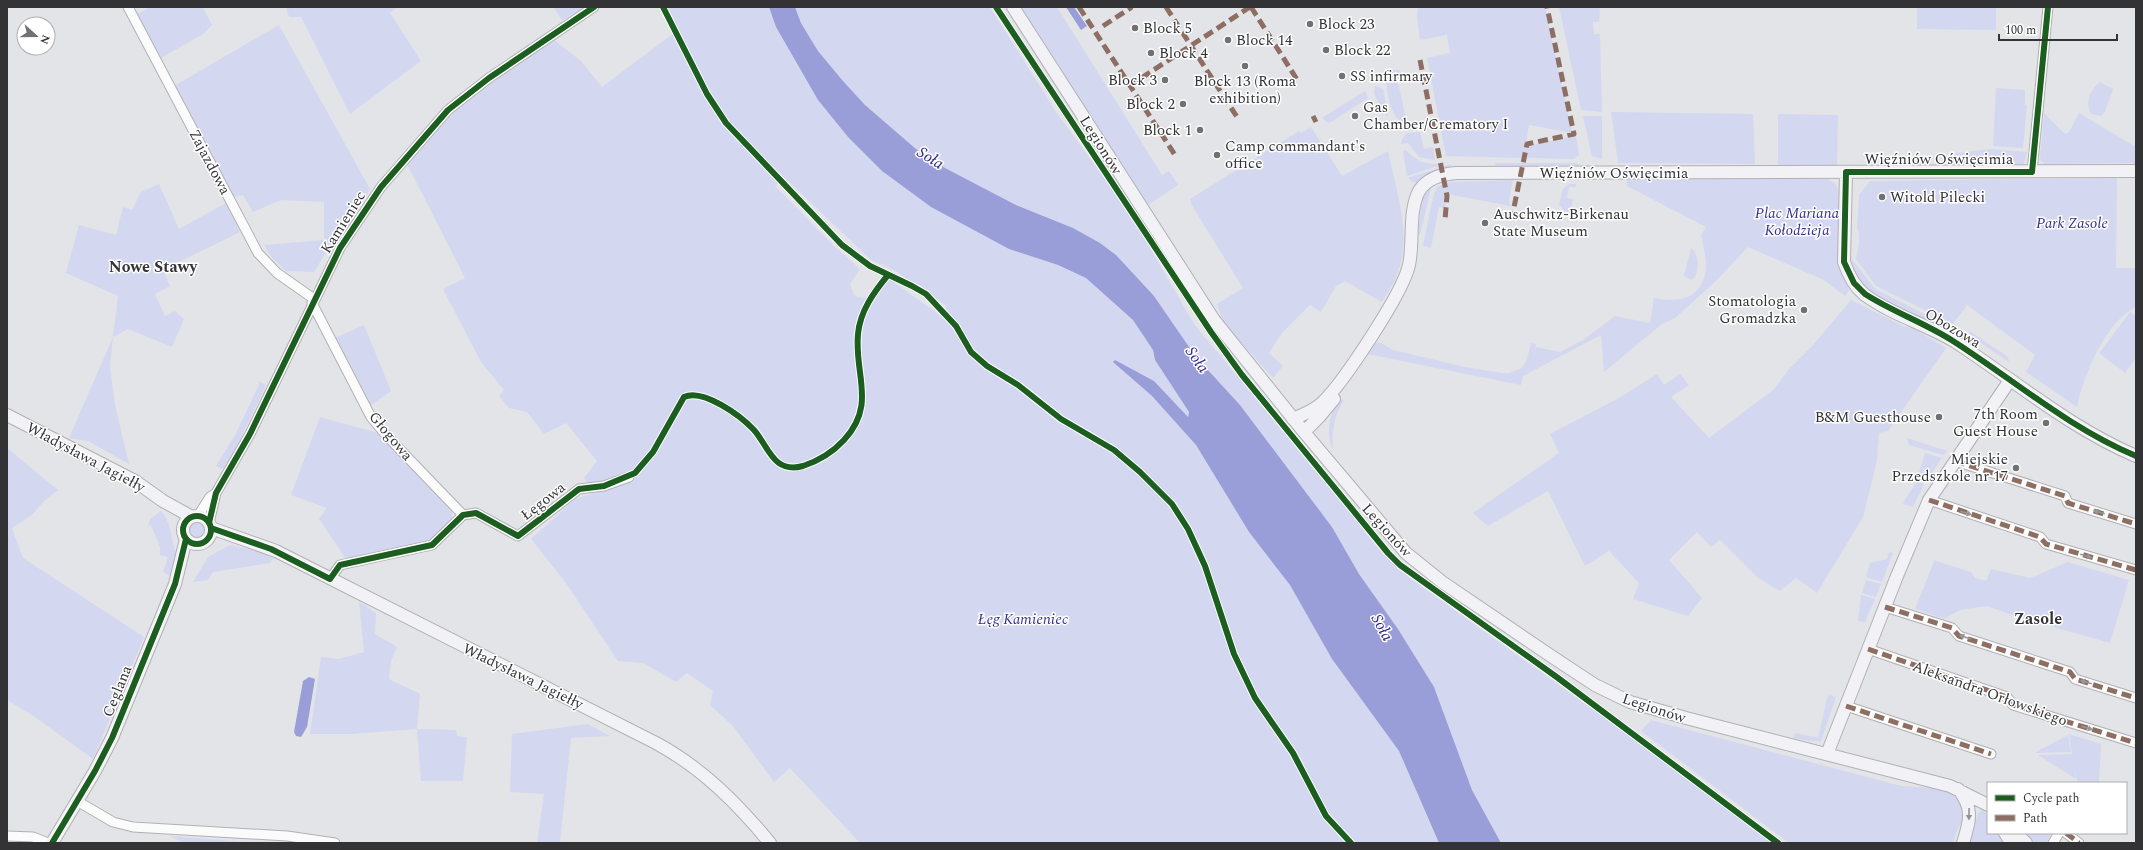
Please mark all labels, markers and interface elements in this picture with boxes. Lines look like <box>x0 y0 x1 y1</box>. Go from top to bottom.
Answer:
place label: Block 23 <box>1318 13 1375 36</box>
north arrow <box>16 16 56 56</box>
scale bar <box>1999 16 2117 42</box>
place label: Block 5 <box>1143 17 1192 40</box>
marker: Block 23 <box>1305 19 1315 29</box>
text: 100 m <box>2005 21 2036 40</box>
marker: Block 5 <box>1130 23 1140 33</box>
place label: Block 14 <box>1236 29 1293 52</box>
text: N <box>35 32 54 47</box>
marker: Block 14 <box>1223 35 1233 45</box>
place label: Block 22 <box>1334 39 1391 62</box>
place label: Block 4 <box>1159 42 1209 65</box>
marker: Block 22 <box>1321 45 1331 55</box>
marker: Block 4 <box>1146 48 1156 58</box>
marker: Block 13 (Roma exhibition) <box>1240 61 1250 71</box>
place label: SS infirmary <box>1350 65 1433 88</box>
place label: Block 3 <box>1108 69 1157 92</box>
place label: Block 13 (Roma exhibition) <box>1194 70 1297 110</box>
marker: SS infirmary <box>1337 71 1347 81</box>
marker: Block 3 <box>1160 75 1170 85</box>
place label: Block 2 <box>1126 93 1175 116</box>
place label: Gas Chamber/Crematory I <box>1363 96 1508 136</box>
marker: Block 2 <box>1178 99 1188 109</box>
street label: Legionów <box>1073 111 1128 180</box>
marker: Gas Chamber/Crematory I <box>1350 111 1360 121</box>
place label: Block 1 <box>1143 119 1192 142</box>
street label: Zajazdowa <box>183 125 237 200</box>
marker: Block 1 <box>1195 125 1205 135</box>
place label: Camp commandant's office <box>1225 135 1365 175</box>
water label: Soła <box>912 140 949 175</box>
street label: Więźniów Oświęcimia <box>1865 148 2014 171</box>
marker: Camp commandant's office <box>1212 150 1222 160</box>
street label: Więźniów Oświęcimia <box>1540 162 1689 185</box>
street label: Kamieniec <box>315 186 372 258</box>
place label: Witold Pilecki <box>1890 186 1985 209</box>
marker: Witold Pilecki <box>1877 192 1887 202</box>
park label: Plac Mariana Kołodzieja <box>1755 202 1840 242</box>
place label: Auschwitz-Birkenau State Museum <box>1493 203 1629 243</box>
park label: Park Zasole <box>2036 212 2108 235</box>
marker: Auschwitz-Birkenau State Museum <box>1480 218 1490 228</box>
district label: Nowe Stawy <box>109 255 199 279</box>
place label: Stomatologia Gromadzka <box>1708 290 1797 330</box>
street label: Obozowa <box>1920 303 1986 355</box>
marker: Stomatologia Gromadzka <box>1799 305 1809 315</box>
water label: Soła <box>1179 341 1215 378</box>
place label: 7th Room Guest House <box>1953 403 2038 443</box>
street label: Głogowa <box>363 406 419 467</box>
place label: B&M Guesthouse <box>1815 406 1931 429</box>
marker: B&M Guesthouse <box>1934 412 1944 422</box>
street label: Władysława Jagiełły <box>22 416 150 499</box>
marker: 7th Room Guest House <box>2041 418 2051 428</box>
place label: Miejskie Przedszkole nr 17 <box>1891 448 2008 488</box>
marker: Miejskie Przedszkole nr 17 <box>2011 463 2021 473</box>
street label: Łęgowa <box>516 476 571 526</box>
street label: Legionów <box>1356 498 1418 563</box>
one-way arrow <box>2092 509 2104 515</box>
one-way arrow <box>1960 510 1972 516</box>
one-way arrow <box>2081 553 2093 559</box>
district label: Zasole <box>2014 607 2062 631</box>
park label: Łęg Kamieniec <box>978 608 1069 631</box>
water label: Soła <box>1365 609 1399 646</box>
one-way arrow <box>1959 634 1971 640</box>
street label: Władysława Jagiełły <box>459 637 588 716</box>
street label: Aleksandra Orłowskiego <box>1909 655 2071 732</box>
street label: Ceglana <box>97 661 138 721</box>
one-way arrow <box>2079 679 2091 685</box>
street label: Legionów <box>1619 687 1689 730</box>
one-way arrow <box>2082 725 2094 731</box>
legend <box>1987 782 2127 834</box>
text: Cycle path <box>2023 789 2080 808</box>
one-way arrow <box>1966 808 1972 821</box>
text: Path <box>2023 809 2048 828</box>

